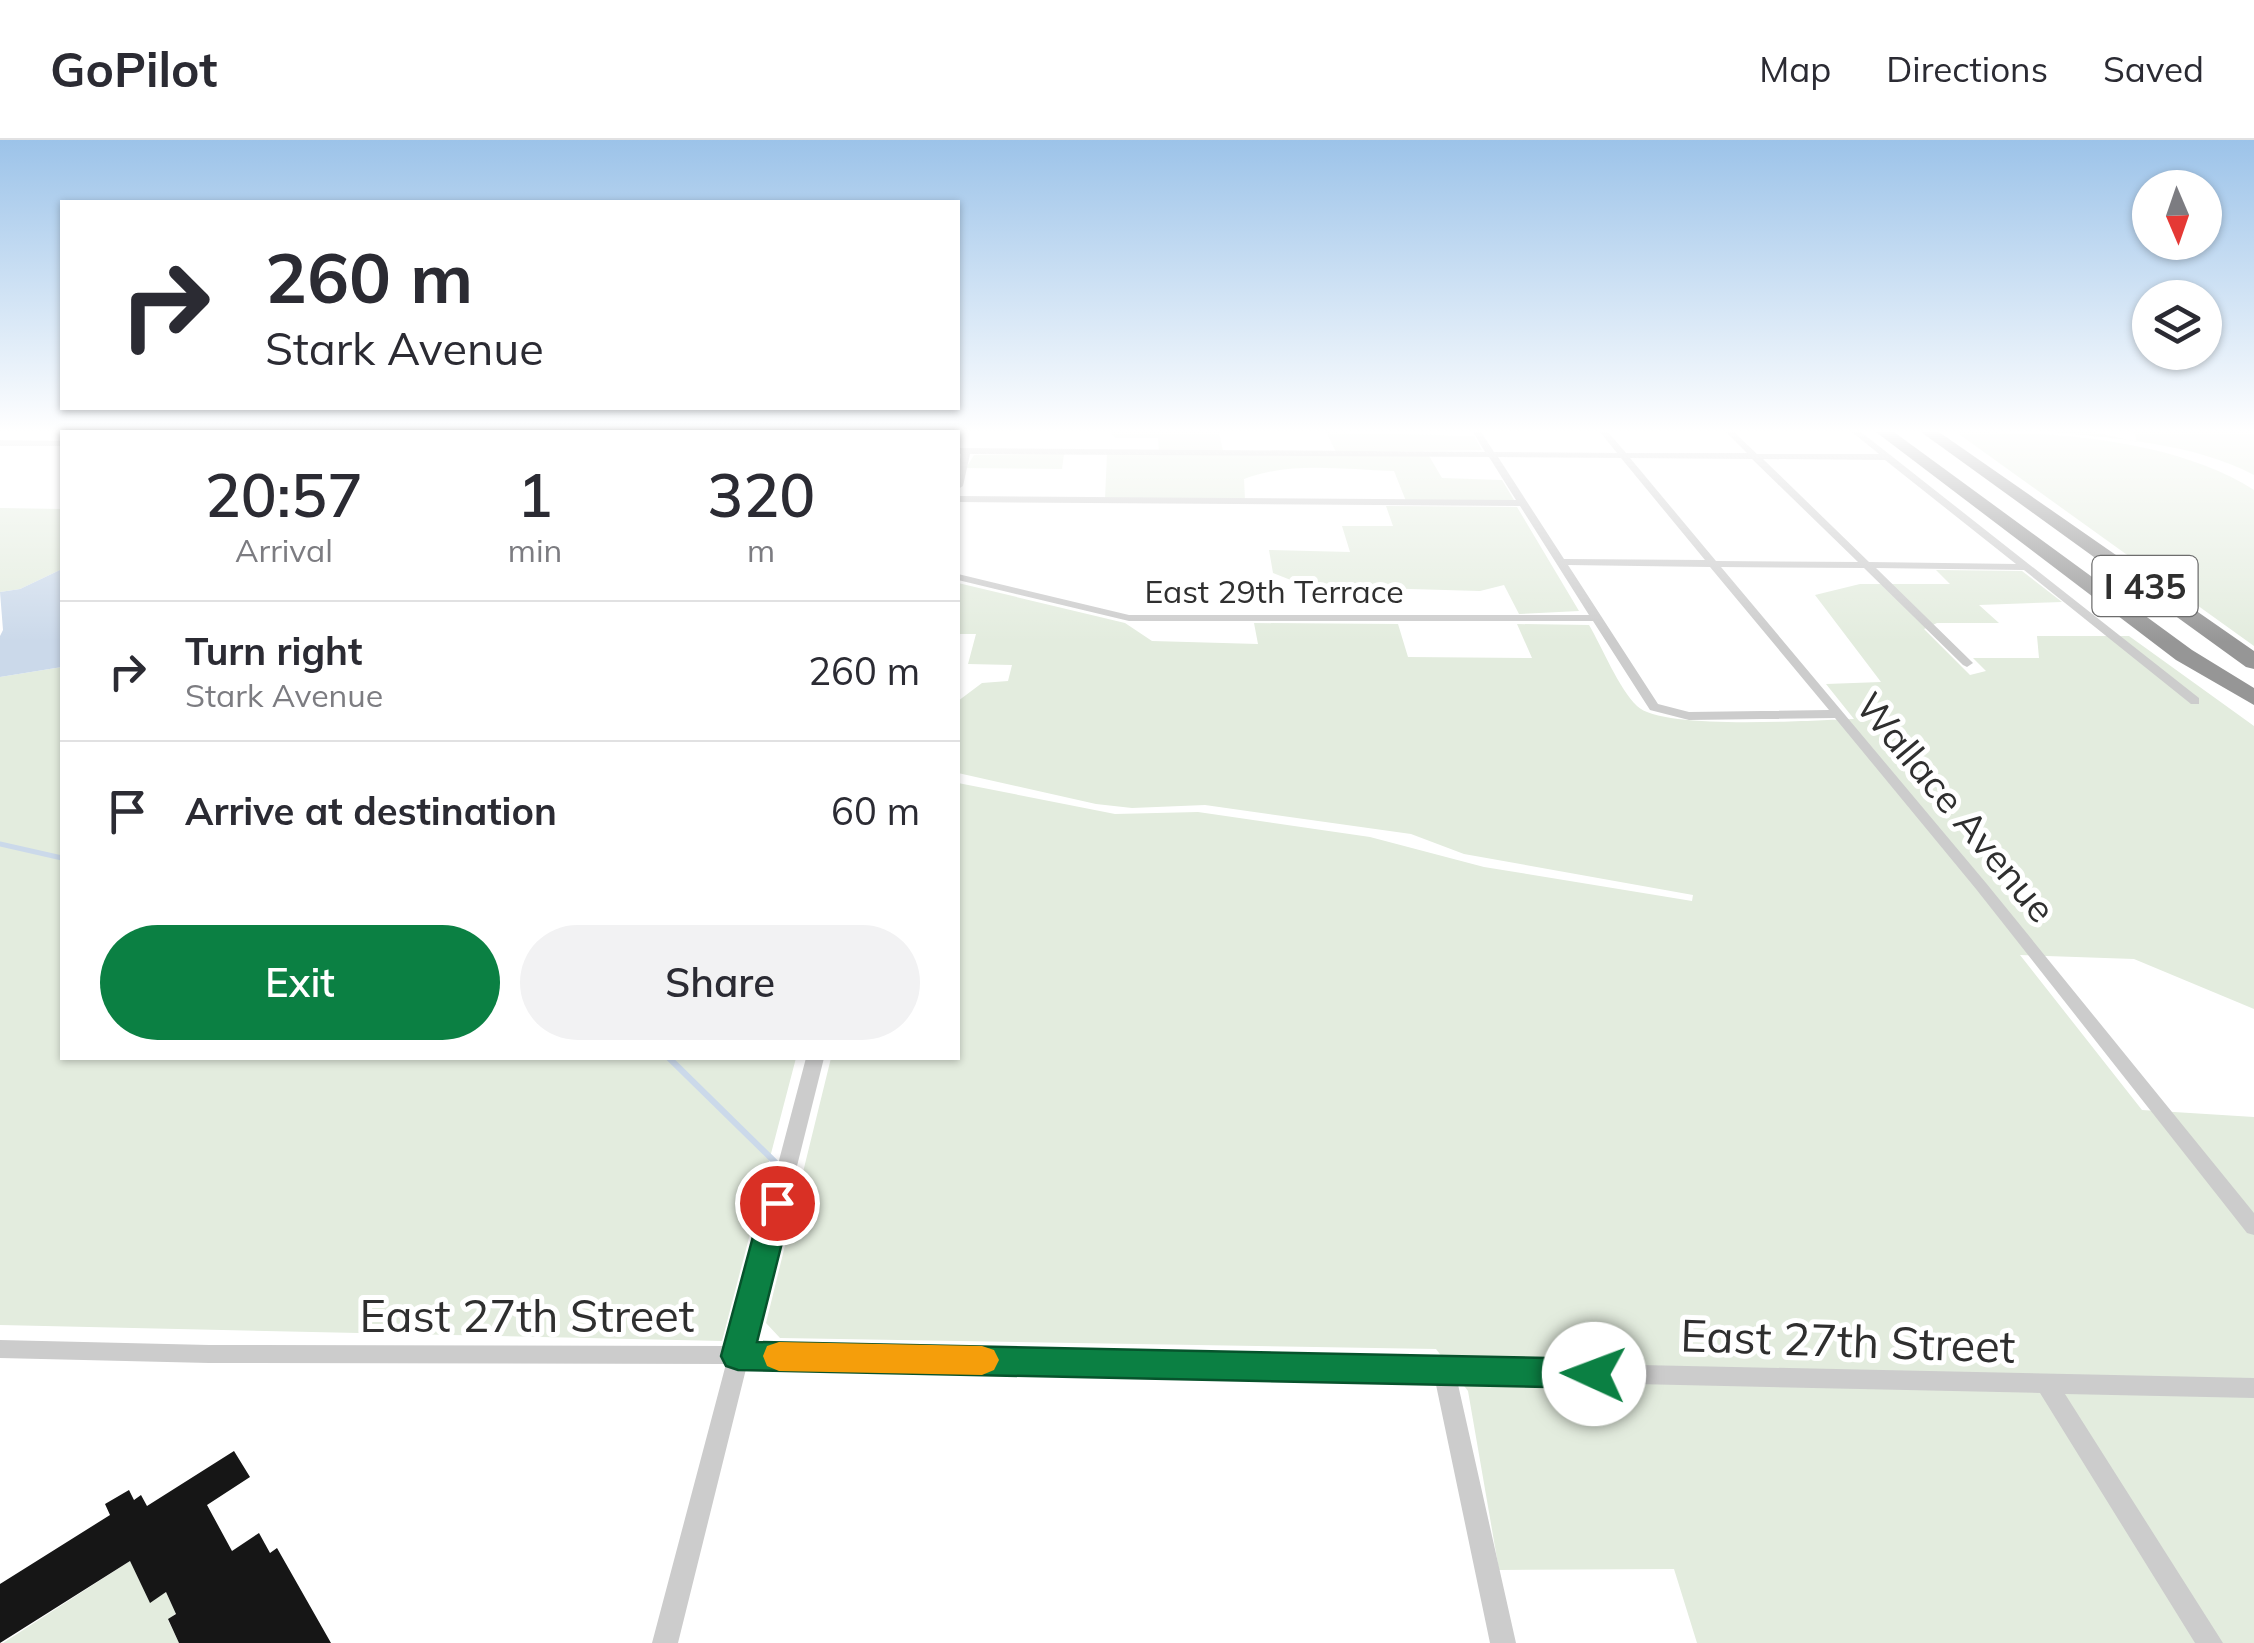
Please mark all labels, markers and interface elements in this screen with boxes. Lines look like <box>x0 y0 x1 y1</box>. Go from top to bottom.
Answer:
text: GoPilot <box>50 39 217 99</box>
text: Map <box>1759 47 1831 91</box>
text: Directions <box>1886 47 2048 91</box>
text: Saved <box>2103 47 2204 91</box>
north arrow <box>2132 170 2222 260</box>
map controls <box>2132 170 2222 370</box>
text: 260 m <box>265 233 473 321</box>
icon: right <box>100 240 230 370</box>
button: layers <box>2132 280 2222 370</box>
text: Stark Avenue <box>265 320 544 376</box>
text: 20:57 <box>205 457 363 532</box>
text: 1 <box>517 457 553 532</box>
text: 320 <box>707 457 815 532</box>
text: Arrival <box>235 530 333 570</box>
text: min <box>508 530 562 570</box>
text: m <box>747 530 775 570</box>
road number: I 435 <box>2092 556 2198 616</box>
street label: East 29th Terrace <box>1144 571 1404 611</box>
text: Turn right <box>185 627 362 675</box>
icon: right <box>100 644 155 699</box>
text: 260 m <box>808 647 920 695</box>
text: Stark Avenue <box>185 675 383 715</box>
street label: Wallace Avenue <box>1846 682 2066 932</box>
icon: arrive <box>100 784 155 839</box>
text: Arrive at destination <box>185 787 557 835</box>
text: 60 m <box>831 787 920 835</box>
button: Exit <box>100 925 500 1040</box>
button: Share <box>520 925 920 1040</box>
pin <box>735 1161 820 1246</box>
icon: arrive <box>750 1176 805 1231</box>
street label: East 27th Street <box>359 1287 695 1343</box>
street label: East 27th Street <box>1680 1306 2016 1374</box>
position arrow <box>1542 1322 1646 1426</box>

